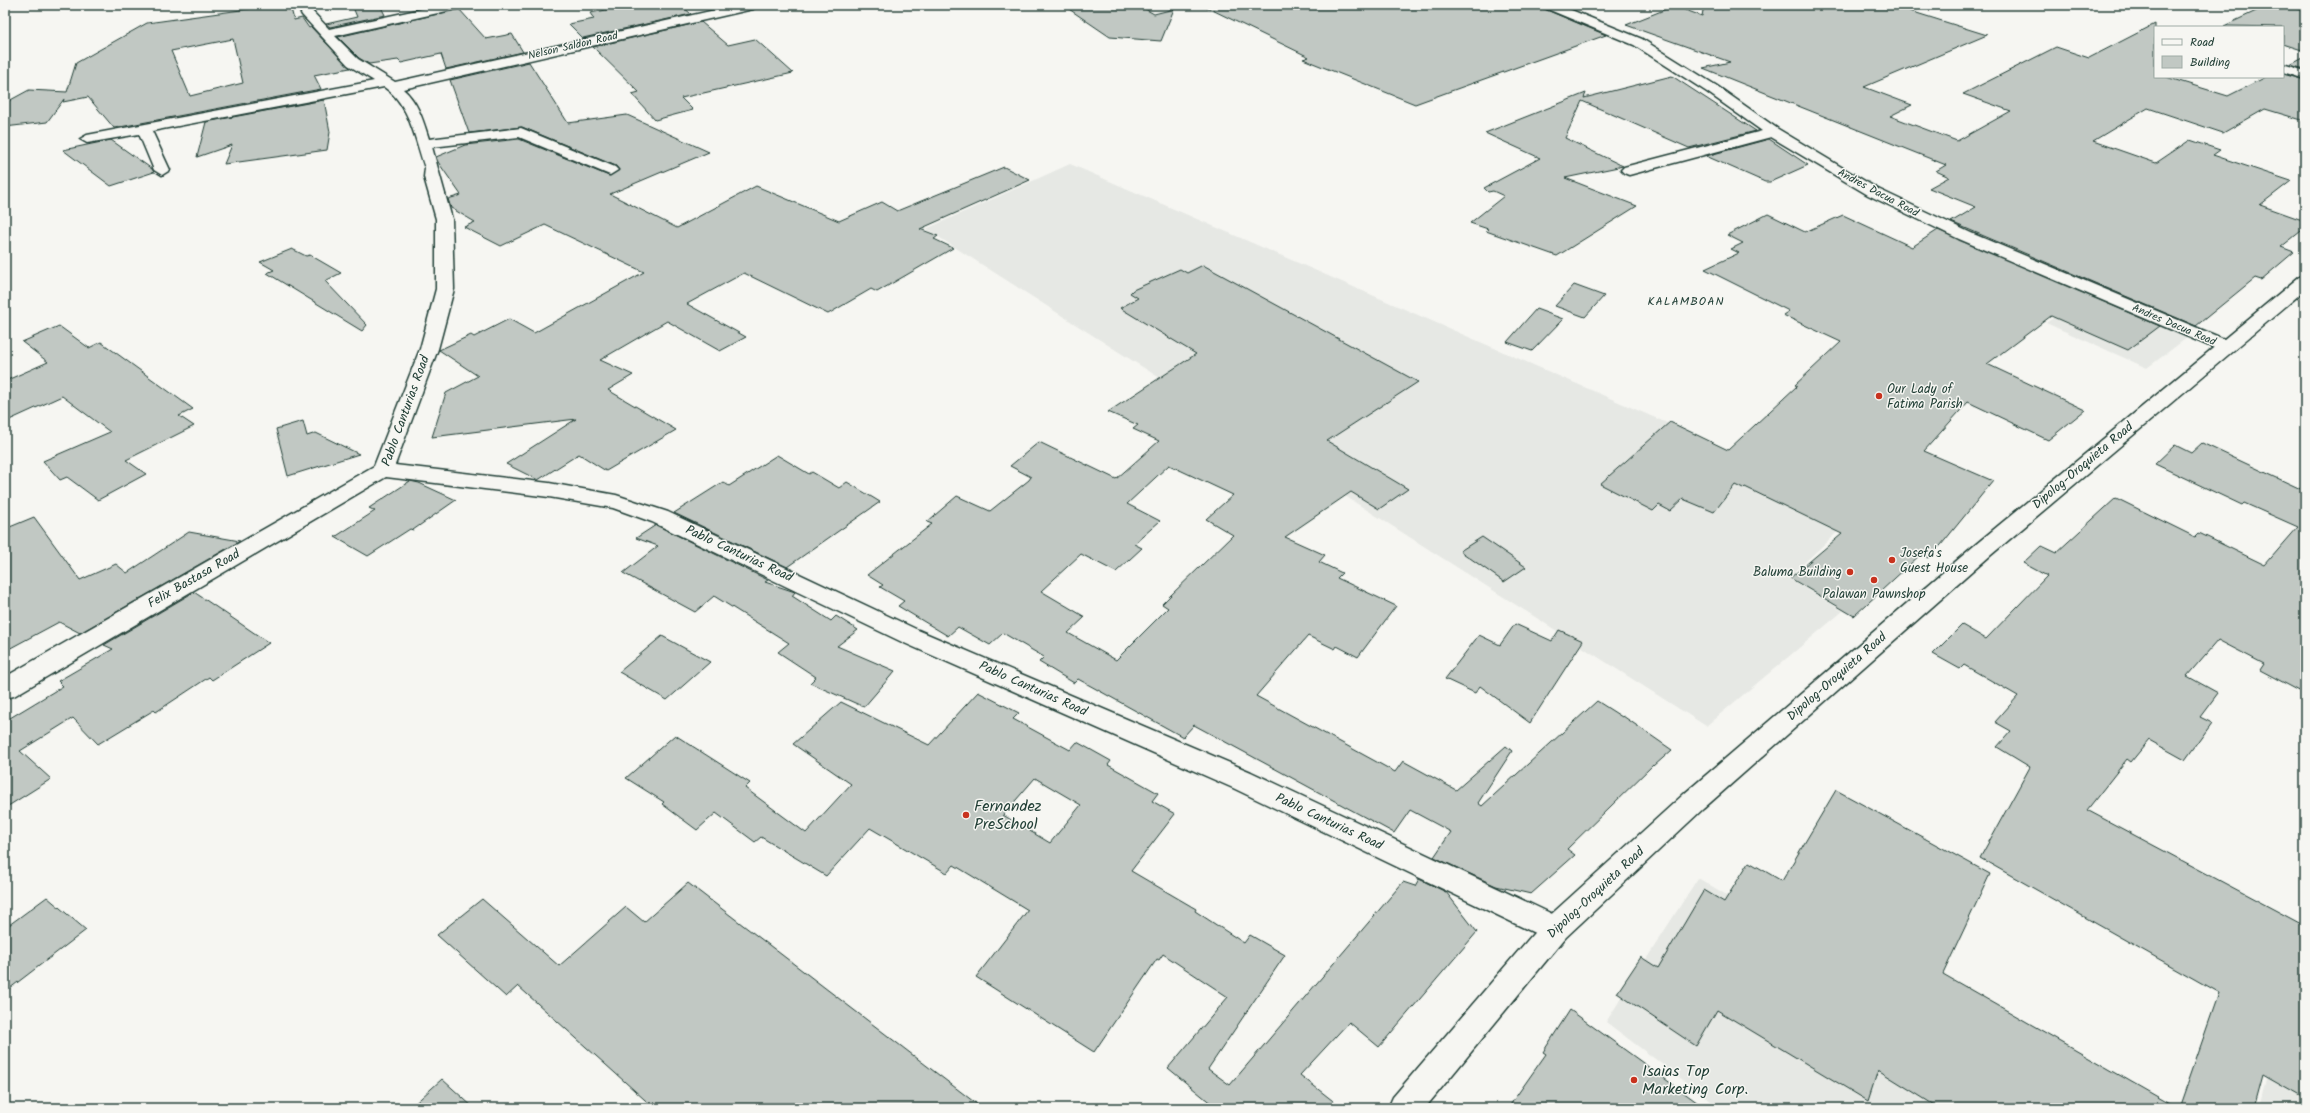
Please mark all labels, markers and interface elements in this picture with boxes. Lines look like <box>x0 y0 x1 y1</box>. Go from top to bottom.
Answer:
legend <box>2154 26 2284 78</box>
street label: Nelson Saldon Road <box>526 27 620 65</box>
text: Road <box>2190 33 2215 52</box>
text: Building <box>2190 53 2230 72</box>
street label: Andres Dacua Road <box>1834 164 1922 222</box>
district label: KALAMBOAN <box>1647 292 1725 311</box>
street label: Andres Dacua Road <box>2129 299 2219 351</box>
street label: Pablo Canturias Road <box>376 352 436 469</box>
place label: Our Lady of Fatima Parish <box>1887 379 1963 415</box>
marker: Our Lady of Fatima Parish <box>1874 391 1884 401</box>
street label: Dipolog-Oroquieta Road <box>2028 417 2139 515</box>
street label: Pablo Canturias Road <box>682 520 797 588</box>
place label: Josefa's Guest House <box>1900 543 1968 579</box>
street label: Felix Bastasa Road <box>144 544 245 614</box>
marker: Josefa's Guest House <box>1887 555 1897 565</box>
place label: Baluma Building <box>1753 562 1842 583</box>
marker: Baluma Building <box>1845 567 1855 577</box>
marker: Palawan Pawnshop <box>1869 575 1879 585</box>
place label: Palawan Pawnshop <box>1823 584 1926 605</box>
street label: Dipolog-Oroquieta Road <box>1782 627 1892 726</box>
street label: Pablo Canturias Road <box>975 656 1091 723</box>
street label: Pablo Canturias Road <box>1272 788 1387 856</box>
place label: Fernandez PreSchool <box>974 794 1042 837</box>
marker: Fernandez PreSchool <box>961 810 971 820</box>
street label: Dipolog-Oroquieta Road <box>1542 842 1650 944</box>
place label: Isaias Top Marketing Corp. <box>1642 1059 1748 1102</box>
marker: Isaias Top Marketing Corp. <box>1629 1075 1639 1085</box>

